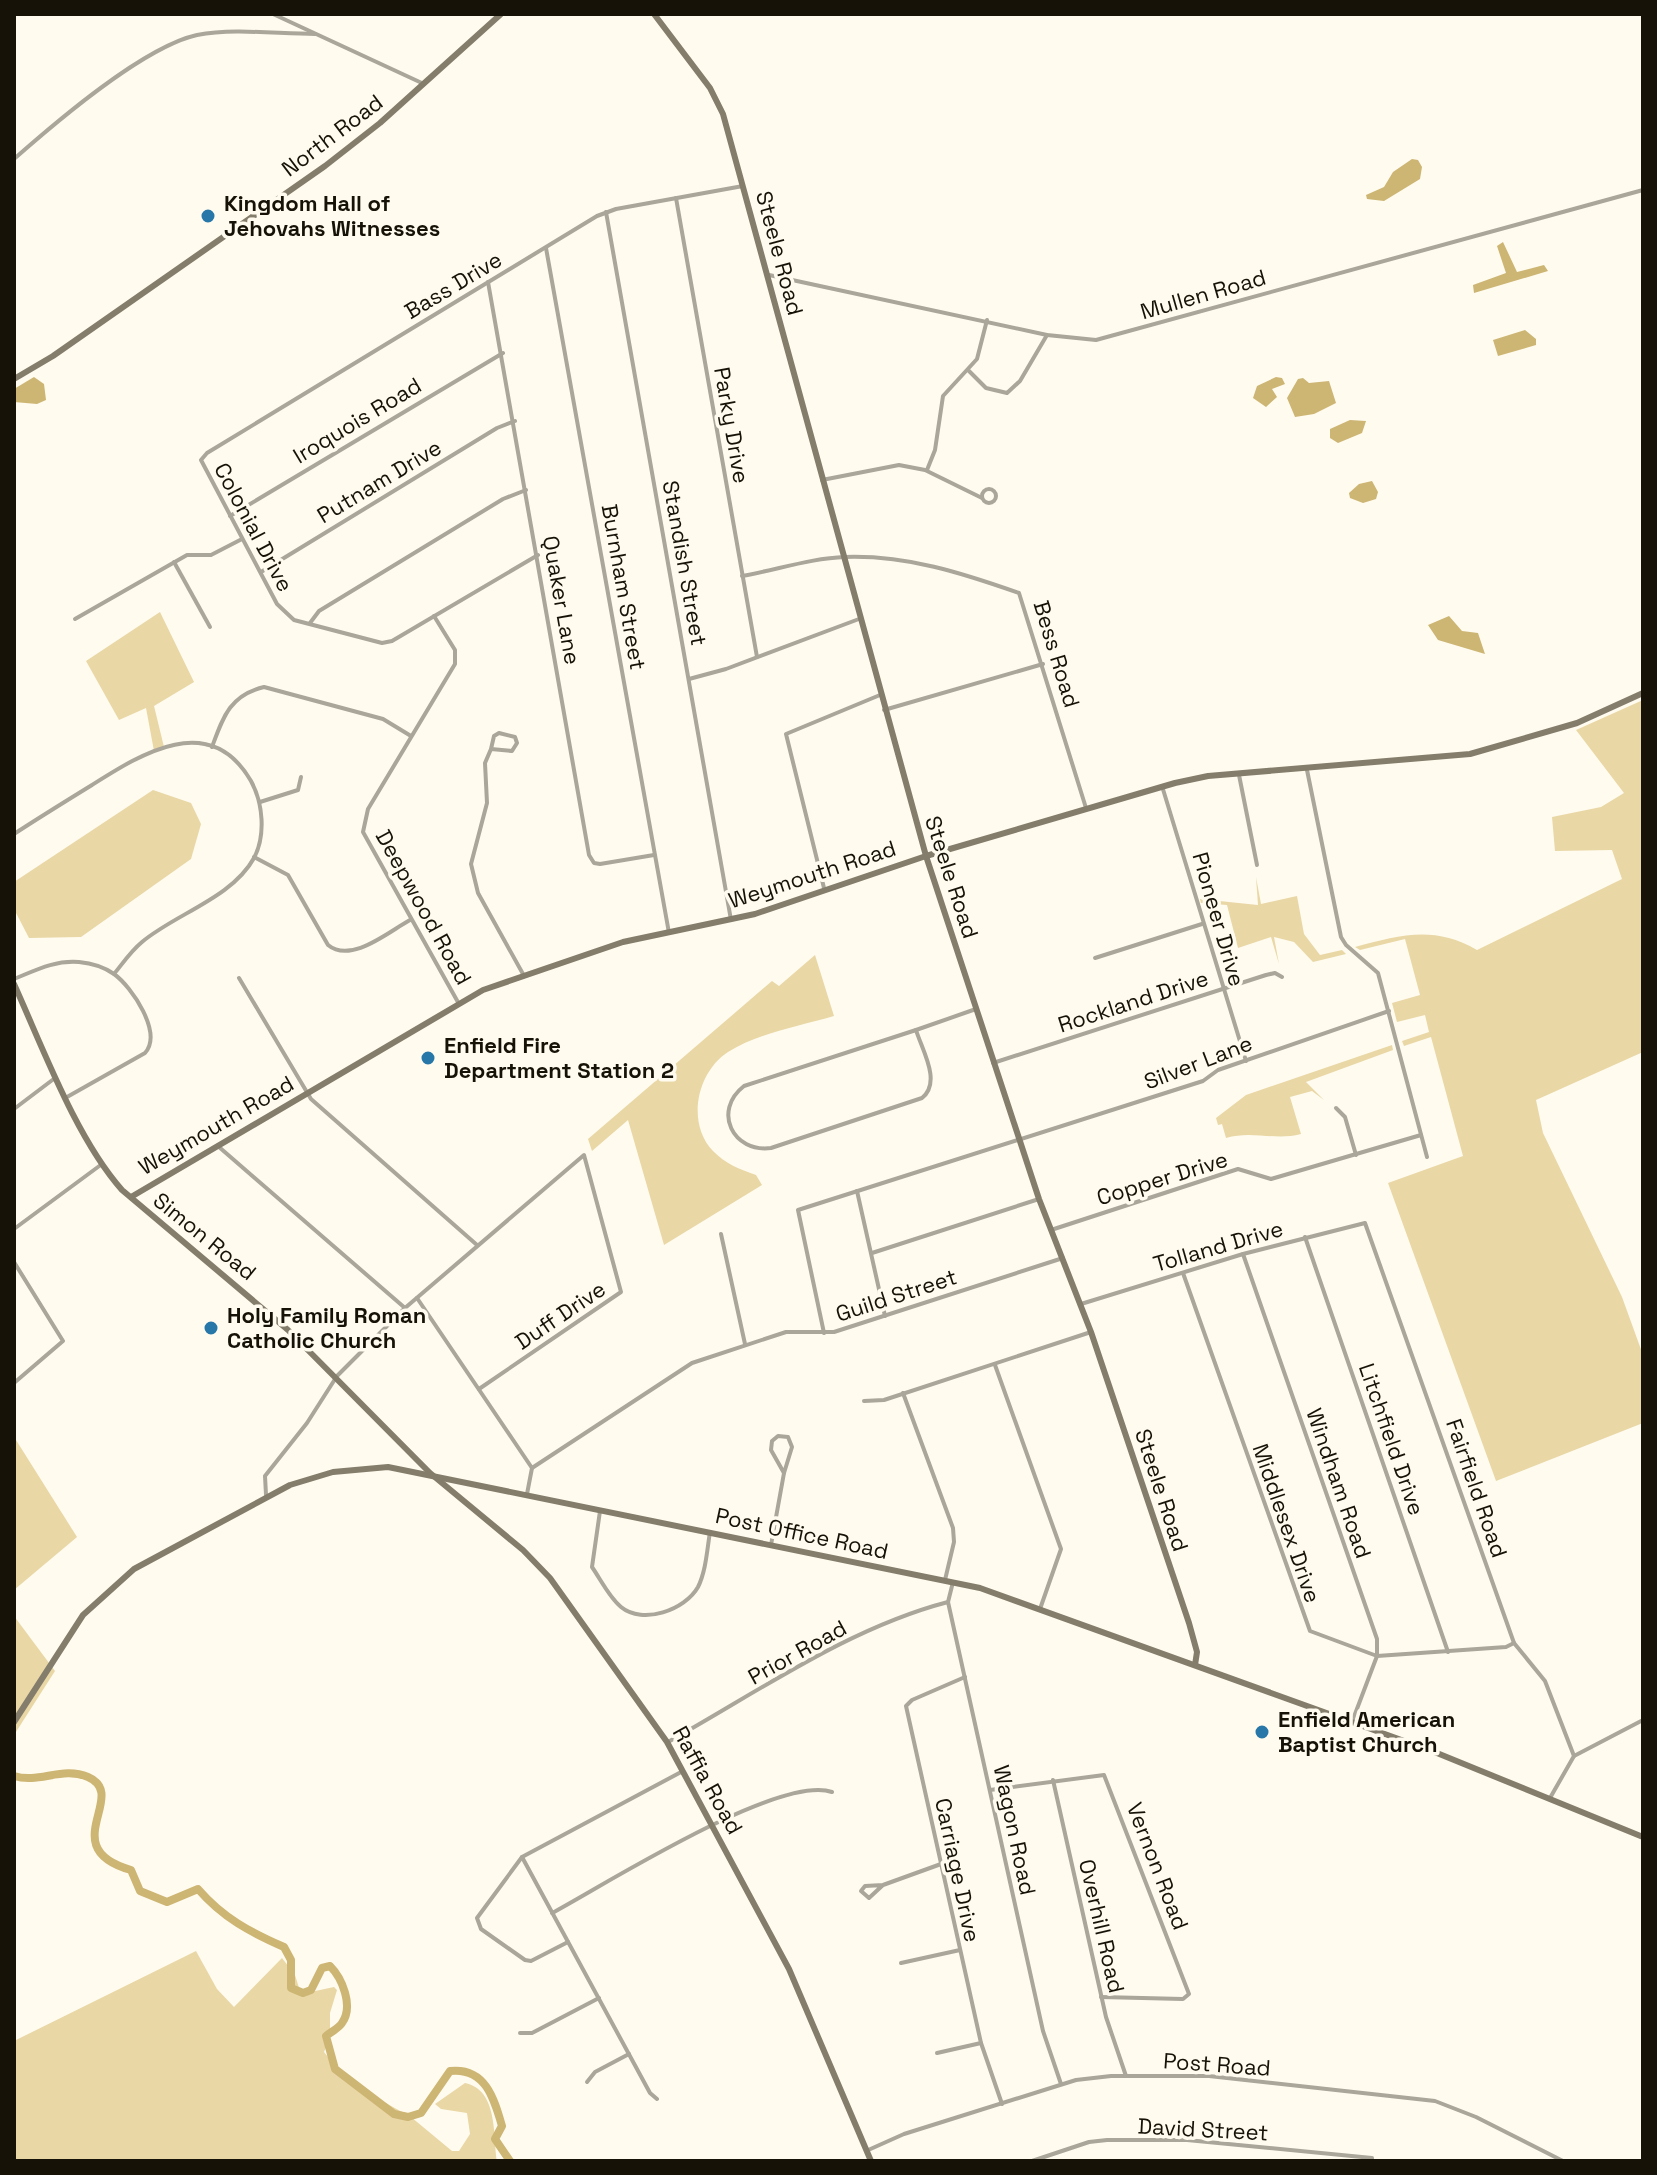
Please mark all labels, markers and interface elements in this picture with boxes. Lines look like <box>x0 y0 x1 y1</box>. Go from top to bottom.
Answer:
street label: North Road <box>276 88 388 182</box>
street label: Steele Road <box>750 188 810 318</box>
place label: Kingdom Hall of Jehovahs Witnesses <box>224 189 440 242</box>
marker: Kingdom Hall of Jehovahs Witnesses <box>199 207 217 225</box>
street label: Bass Drive <box>399 245 507 325</box>
street label: Mullen Road <box>1137 263 1269 325</box>
street label: Parky Drive <box>708 365 756 485</box>
street label: Iroquois Road <box>288 371 426 469</box>
street label: Putnam Drive <box>312 433 446 529</box>
street label: Colonial Drive <box>208 458 300 596</box>
street label: Standish Street <box>657 478 713 648</box>
street label: Burnham Street <box>596 502 652 672</box>
street label: Quaker Lane <box>537 533 587 667</box>
street label: Bess Road <box>1027 597 1087 711</box>
street label: Steele Road <box>919 812 985 942</box>
street label: Deepwood Road <box>370 825 478 989</box>
street label: Weymouth Road <box>725 834 899 914</box>
street label: Pioneer Drive <box>1186 849 1252 989</box>
street label: Rockland Drive <box>1054 963 1212 1039</box>
street label: Silver Lane <box>1140 1029 1256 1095</box>
place label: Enfield Fire Department Station 2 <box>444 1031 674 1084</box>
marker: Enfield Fire Department Station 2 <box>419 1049 437 1067</box>
street label: Weymouth Road <box>133 1069 299 1181</box>
street label: Copper Drive <box>1093 1145 1231 1211</box>
street label: Simon Road <box>148 1186 262 1286</box>
street label: Tolland Drive <box>1150 1214 1286 1278</box>
street label: Guild Street <box>832 1262 960 1328</box>
street label: Duff Drive <box>509 1275 611 1355</box>
place label: Holy Family Roman Catholic Church <box>227 1301 426 1354</box>
marker: Holy Family Roman Catholic Church <box>202 1319 220 1337</box>
street label: Litchfield Drive <box>1353 1359 1431 1519</box>
street label: Windham Road <box>1300 1404 1378 1562</box>
street label: Fairfield Road <box>1440 1415 1514 1561</box>
street label: Steele Road <box>1129 1425 1195 1555</box>
street label: Middlesex Drive <box>1247 1440 1327 1606</box>
street label: Post Office Road <box>713 1501 891 1565</box>
street label: Prior Road <box>743 1613 851 1691</box>
place label: Enfield American Baptist Church <box>1278 1705 1455 1758</box>
street label: Raffia Road <box>667 1721 749 1839</box>
marker: Enfield American Baptist Church <box>1253 1723 1271 1741</box>
street label: Wagon Road <box>988 1762 1042 1898</box>
street label: Carriage Drive <box>929 1795 987 1945</box>
street label: Vernon Road <box>1121 1798 1195 1934</box>
street label: Overhill Road <box>1073 1856 1131 1996</box>
street label: Post Road <box>1162 2046 1272 2082</box>
street label: David Street <box>1137 2112 1269 2146</box>

